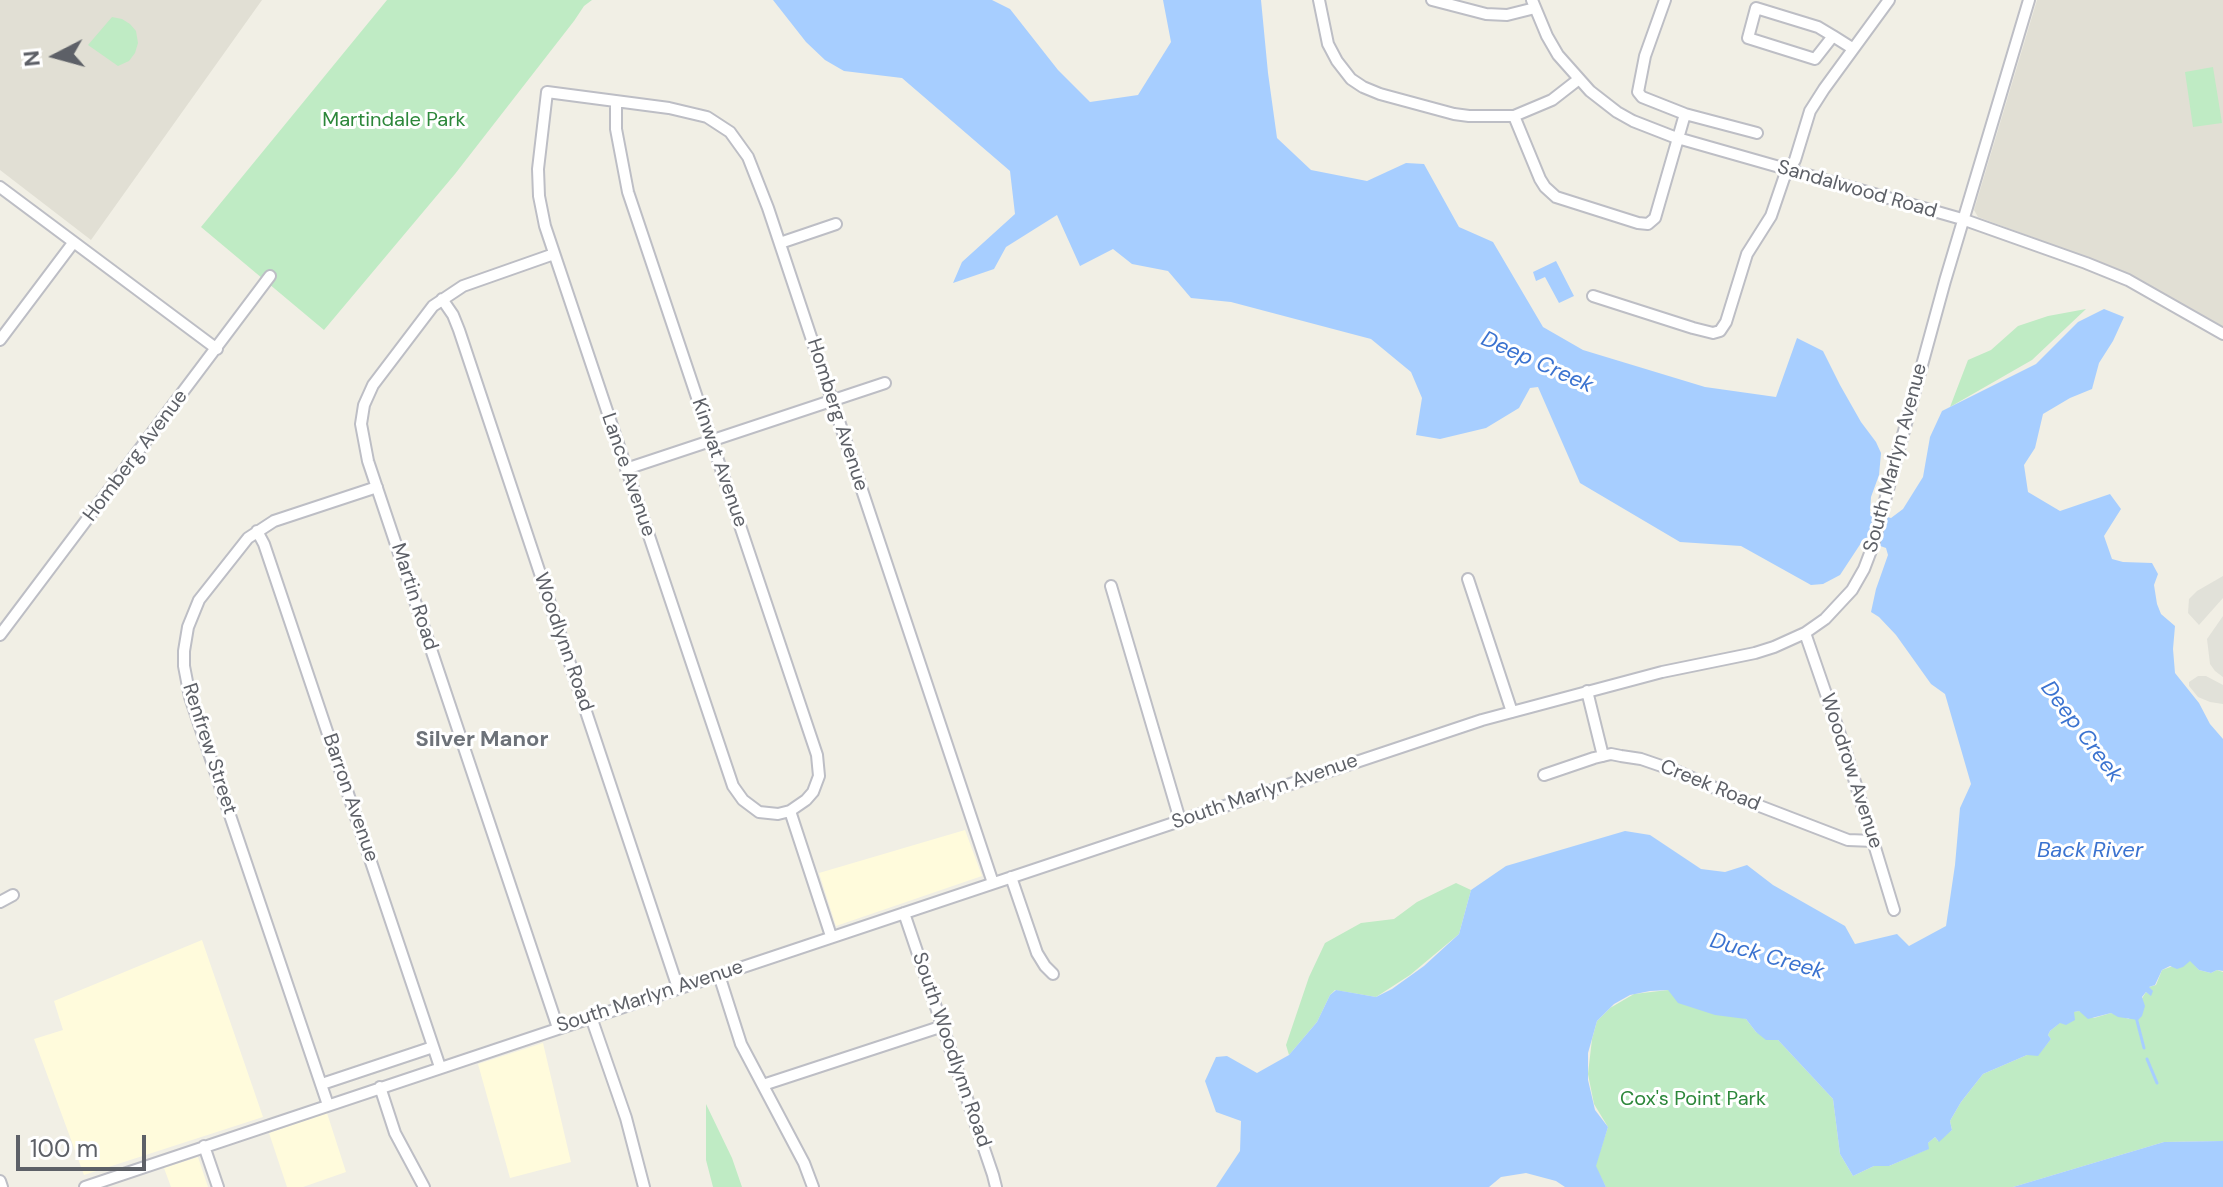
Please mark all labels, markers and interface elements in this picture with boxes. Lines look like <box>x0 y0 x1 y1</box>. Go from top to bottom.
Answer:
north arrow <box>16 16 96 96</box>
text: N <box>16 49 47 68</box>
park label: Martindale Park <box>322 109 466 133</box>
street label: Sandalwood Road <box>1774 156 1940 224</box>
water label: Deep Creek <box>1477 326 1597 400</box>
street label: Homberg Avenue <box>801 336 873 494</box>
street label: South Marlyn Avenue <box>1859 361 1933 555</box>
street label: Homberg Avenue <box>79 385 193 527</box>
street label: Kinwat Avenue <box>686 395 752 531</box>
street label: Lance Avenue <box>596 410 660 540</box>
street label: Martin Road <box>385 540 443 654</box>
street label: Woodlynn Road <box>528 570 598 714</box>
water label: Deep Creek <box>2034 676 2128 788</box>
street label: Renfrew Street <box>177 681 241 817</box>
street label: Woodrow Avenue <box>1815 690 1887 852</box>
district label: Silver Manor <box>416 727 548 753</box>
street label: Barron Avenue <box>317 731 383 865</box>
street label: South Marlyn Avenue <box>1169 749 1361 835</box>
street label: Creek Road <box>1656 755 1764 817</box>
water label: Back River <box>2037 838 2143 864</box>
water label: Duck Creek <box>1707 928 1827 986</box>
street label: South Woodlynn Road <box>906 949 996 1151</box>
street label: South Marlyn Avenue <box>554 955 746 1039</box>
park label: Cox's Point Park <box>1620 1088 1766 1112</box>
scale bar <box>20 1119 150 1169</box>
text: 100 m <box>30 1133 98 1164</box>

